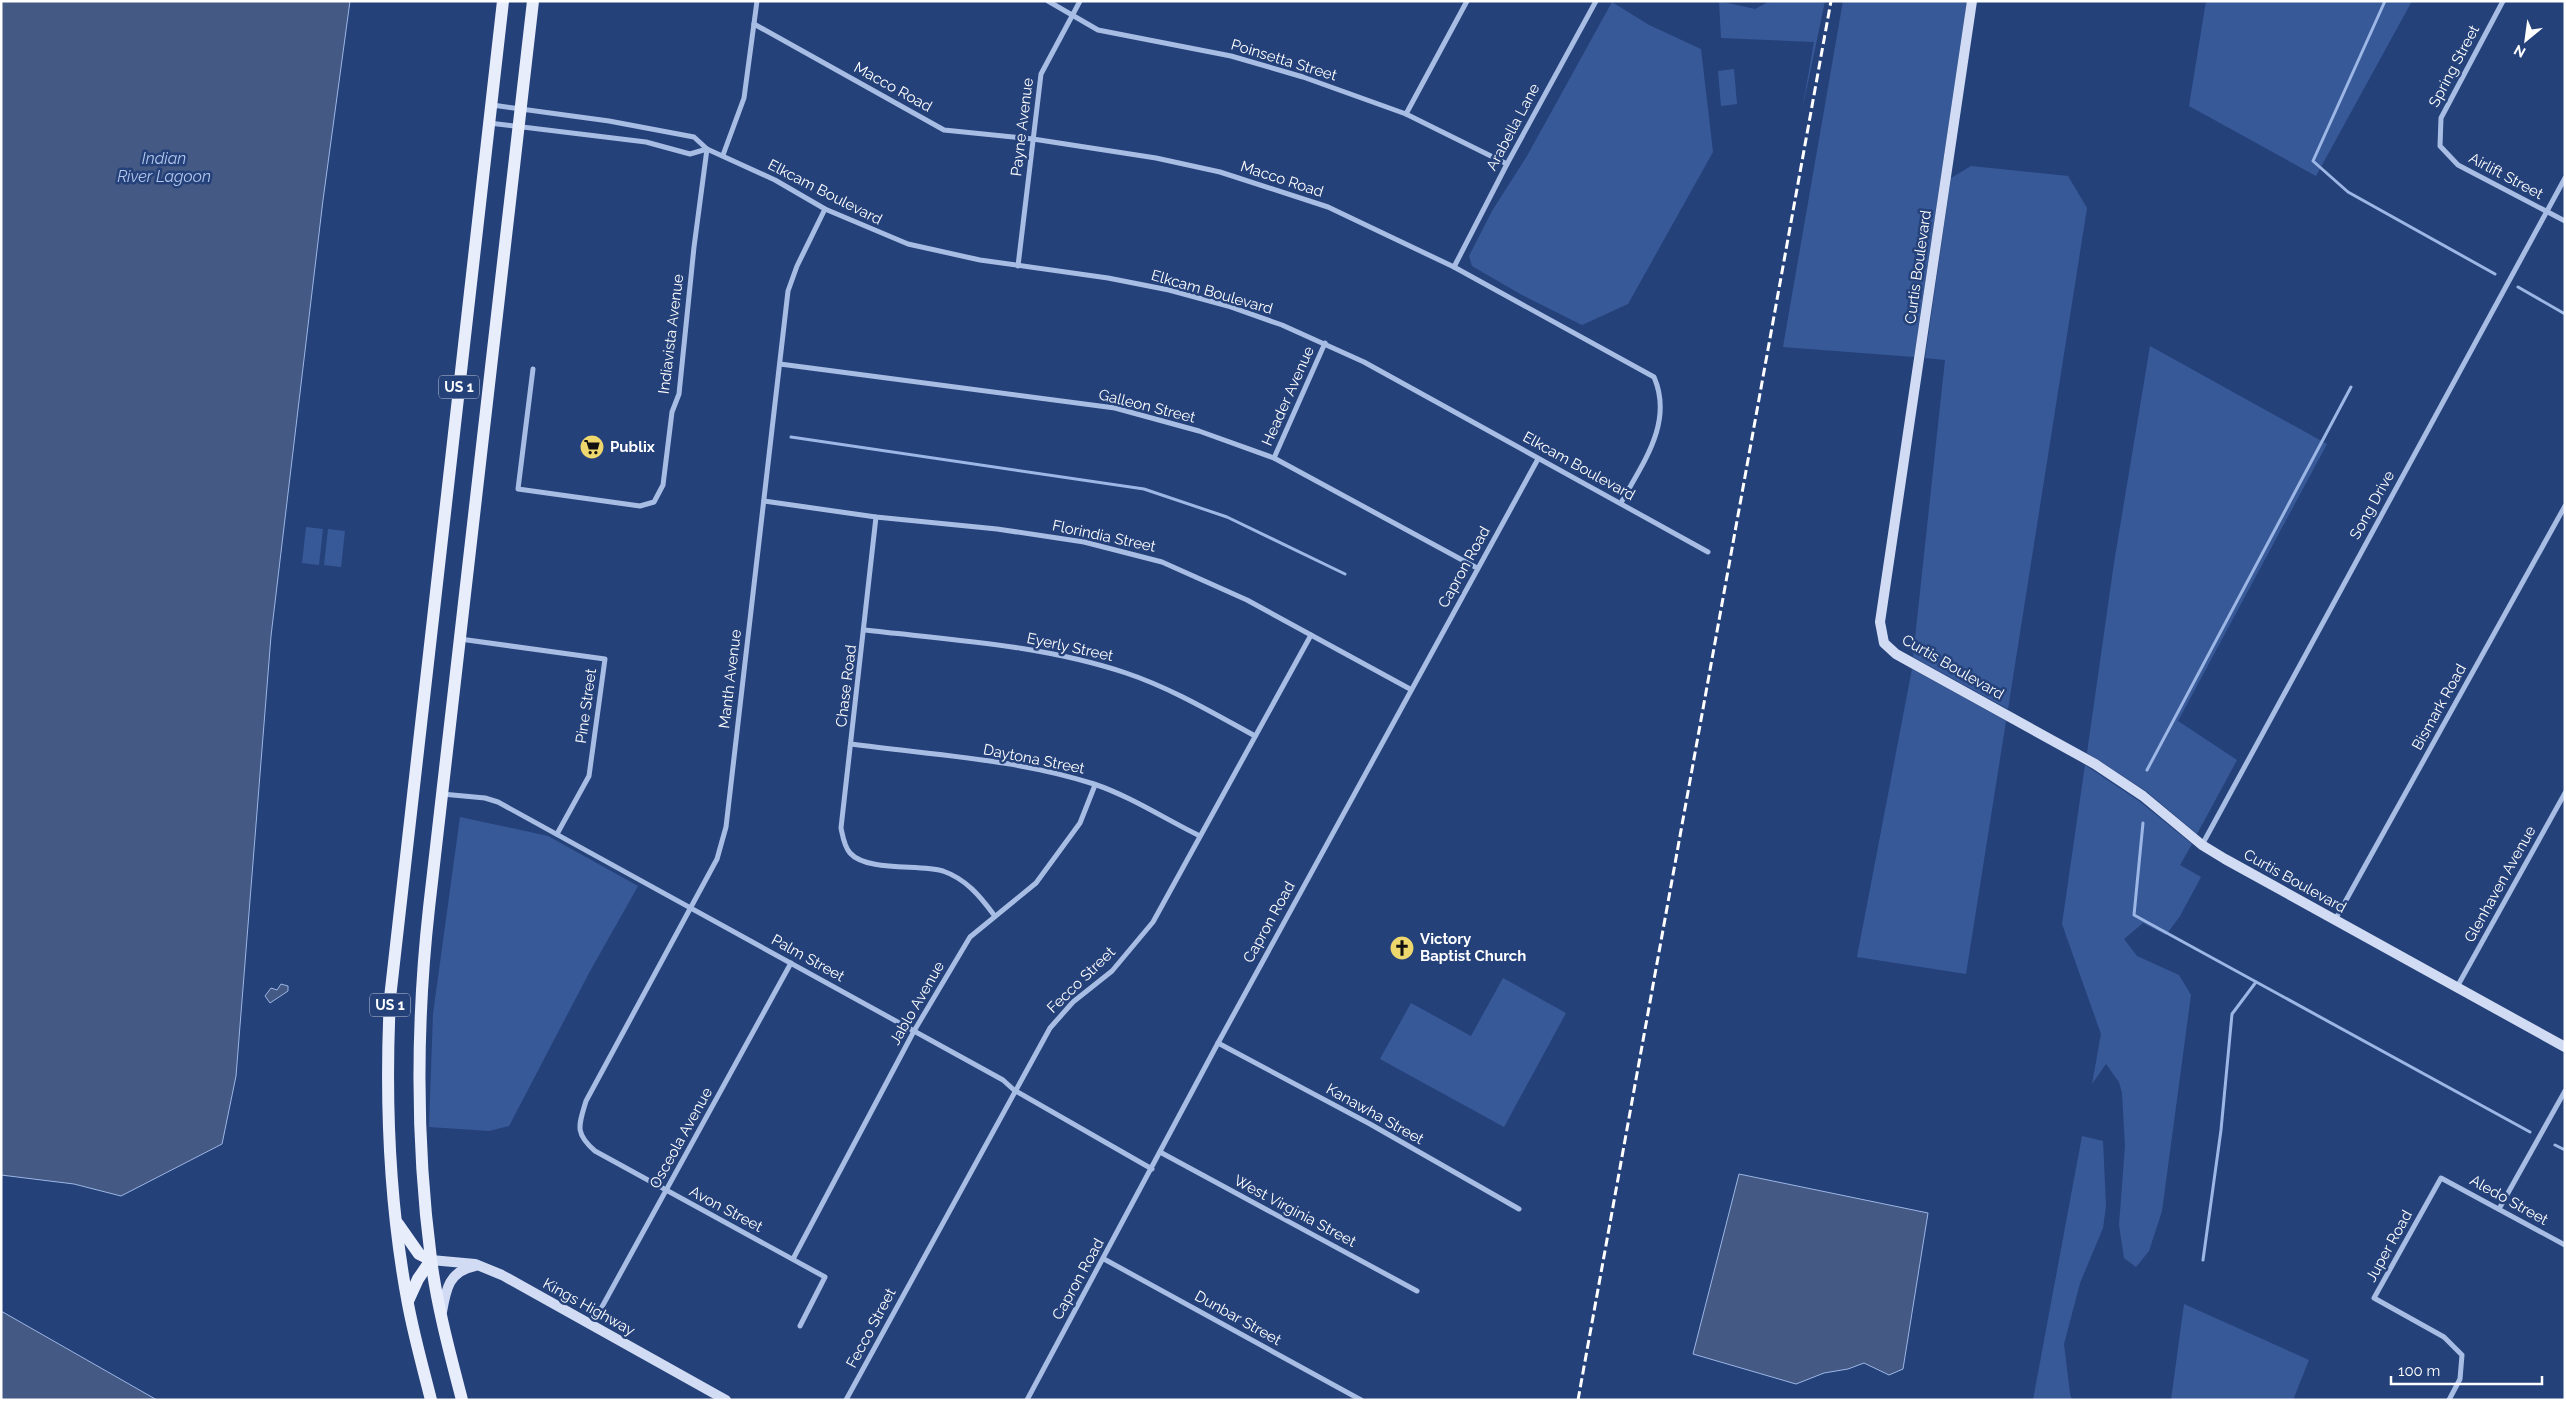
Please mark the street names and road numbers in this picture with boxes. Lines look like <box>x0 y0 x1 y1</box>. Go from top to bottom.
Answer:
street label: Spring Street <box>2425 22 2483 110</box>
street label: Poinsetta Street <box>1229 35 1339 85</box>
street label: Macco Road <box>851 58 935 116</box>
street label: Payne Avenue <box>1007 77 1037 177</box>
street label: Arabella Lane <box>1482 80 1544 174</box>
street label: Airlift Street <box>2466 149 2546 203</box>
street label: Elkcam Boulevard <box>765 155 885 229</box>
street label: Macco Road <box>1238 157 1326 201</box>
street label: Curtis Boulevard <box>1901 209 1935 325</box>
street label: Elkcam Boulevard <box>1149 266 1275 318</box>
street label: Indiavista Avenue <box>655 273 687 395</box>
street label: Header Avenue <box>1258 343 1318 449</box>
road number: US 1 <box>439 376 479 398</box>
street label: Galleon Street <box>1097 385 1197 427</box>
street label: Elkcam Boulevard <box>1520 428 1638 504</box>
street label: Song Drive <box>2346 467 2398 542</box>
street label: Florindia Street <box>1051 516 1157 556</box>
street label: Capron Road <box>1434 523 1494 611</box>
street label: Manth Avenue <box>715 628 745 730</box>
street label: Eyerly Street <box>1025 629 1115 665</box>
street label: Curtis Boulevard <box>1899 631 2007 703</box>
street label: Chase Road <box>832 644 860 728</box>
street label: Bismark Road <box>2408 661 2470 753</box>
street label: Pine Street <box>572 667 600 745</box>
street label: Daytona Street <box>982 740 1086 778</box>
street label: Glenhaven Avenue <box>2461 822 2540 945</box>
street label: Curtis Boulevard <box>2240 845 2350 917</box>
street label: Capron Road <box>1239 878 1299 966</box>
street label: Palm Street <box>768 931 848 985</box>
street label: Fecco Street <box>1043 943 1119 1017</box>
street label: Jablo Avenue <box>886 958 948 1048</box>
road number: US 1 <box>370 994 410 1016</box>
street label: Kanawha Street <box>1323 1080 1427 1148</box>
street label: Osceola Avenue <box>646 1084 716 1192</box>
street label: West Virginia Street <box>1231 1171 1359 1251</box>
street label: Aledo Street <box>2467 1171 2551 1229</box>
street label: Avon Street <box>686 1182 766 1236</box>
street label: Juper Road <box>2362 1207 2416 1285</box>
street label: Capron Road <box>1048 1235 1108 1323</box>
street label: Kings Highway <box>540 1274 638 1340</box>
street label: Fecco Street <box>842 1285 900 1371</box>
street label: Dunbar Street <box>1192 1287 1284 1349</box>

